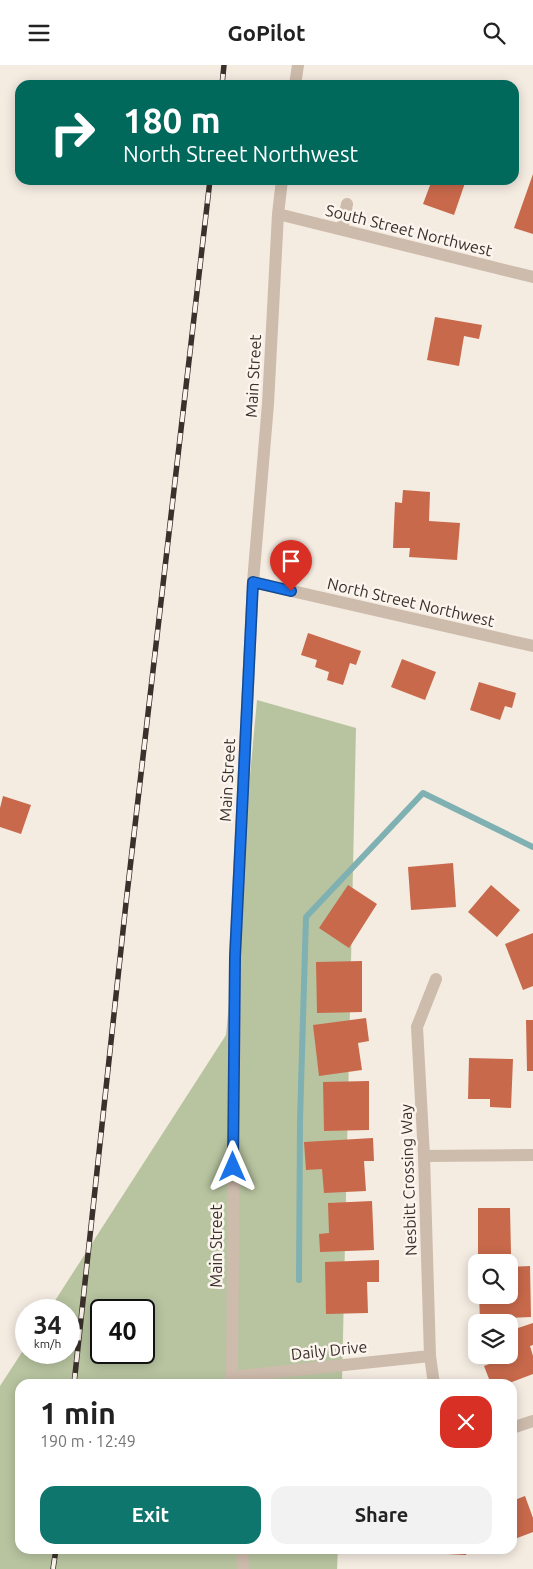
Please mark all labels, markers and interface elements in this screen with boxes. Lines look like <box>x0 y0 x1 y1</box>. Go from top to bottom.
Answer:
icon: menu <box>25 19 53 47</box>
icon: search <box>480 19 508 47</box>
text: GoPilot <box>228 20 305 45</box>
icon: right <box>40 100 105 165</box>
text: 180 m <box>123 100 221 140</box>
text: North Street Northwest <box>123 141 358 166</box>
street label: South Street Northwest <box>324 201 495 260</box>
street label: Main Street <box>242 333 264 418</box>
pin <box>270 540 312 591</box>
icon: arrive <box>277 547 305 575</box>
street label: North Street Northwest <box>326 574 497 630</box>
street label: Main Street <box>216 737 238 822</box>
street label: Nesbitt Crossing Way <box>396 1103 420 1256</box>
position arrow <box>206 1140 258 1192</box>
street label: Main Street <box>207 1204 225 1288</box>
map controls <box>468 1254 518 1364</box>
button: search <box>468 1254 518 1304</box>
speed limit sign: 40 <box>90 1299 155 1364</box>
text: 34 <box>33 1311 62 1339</box>
button: layers <box>468 1314 518 1364</box>
text: km/h <box>34 1337 61 1350</box>
street label: Daily Drive <box>290 1337 368 1363</box>
text: 1 min <box>40 1396 116 1430</box>
button: close <box>440 1396 492 1448</box>
text: 190 m · 12:49 <box>40 1432 136 1450</box>
button: Exit <box>40 1486 261 1544</box>
button: Share <box>271 1486 492 1544</box>

